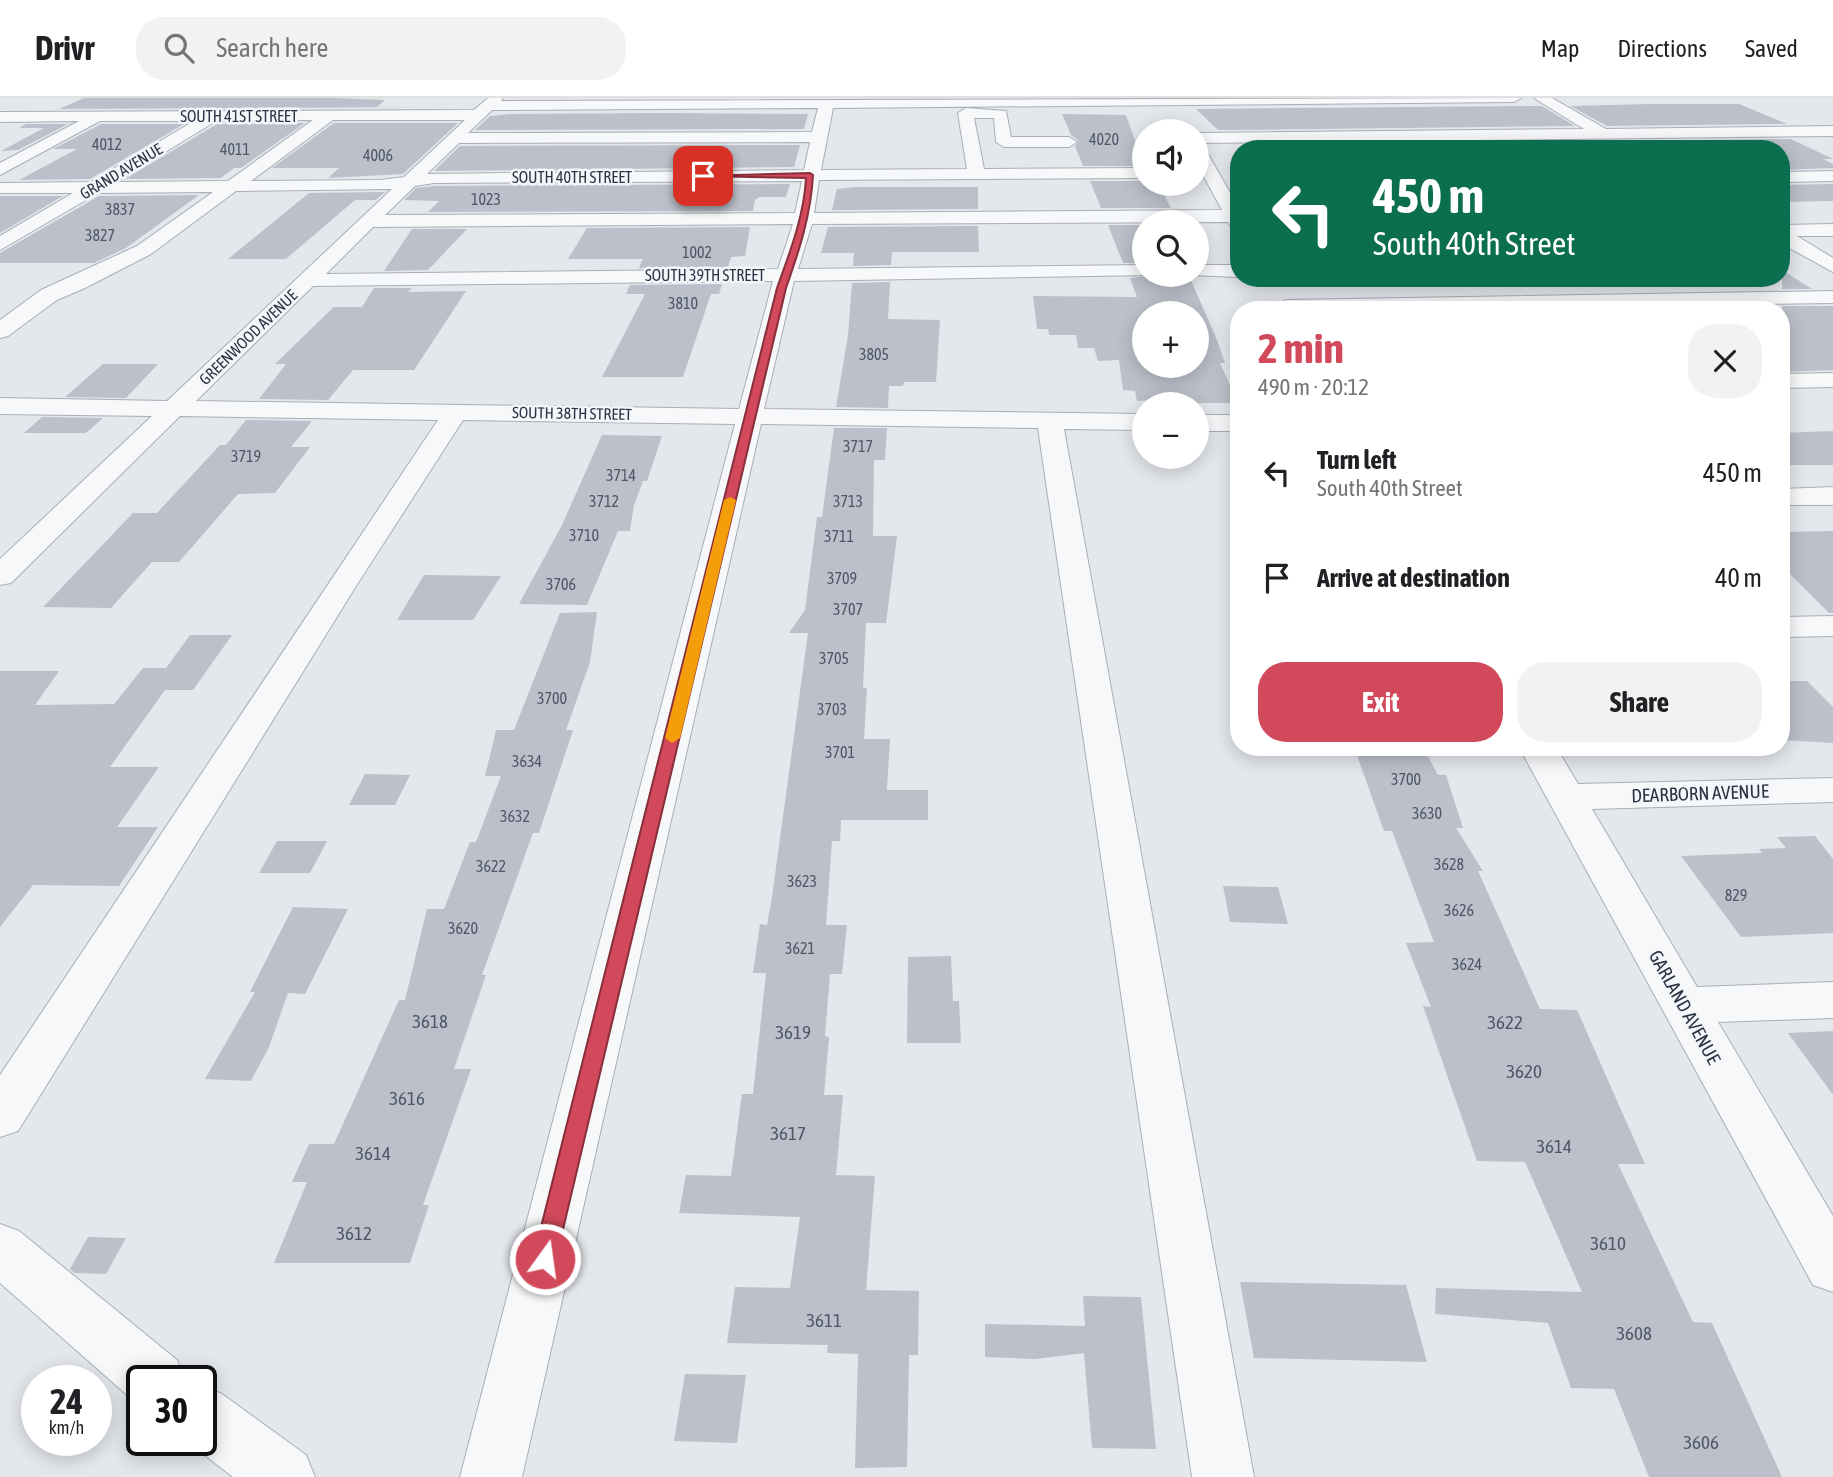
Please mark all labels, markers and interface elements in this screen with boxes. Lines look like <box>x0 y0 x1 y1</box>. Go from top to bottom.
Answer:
search box <box>136 17 626 80</box>
text: Drivr <box>35 29 94 67</box>
icon: search <box>160 29 198 67</box>
text: Search here <box>216 33 328 63</box>
text: Map <box>1541 35 1579 62</box>
text: Directions <box>1617 35 1707 62</box>
text: Saved <box>1745 35 1798 62</box>
street label: SOUTH 41ST STREET <box>180 107 298 125</box>
map controls <box>1132 119 1209 469</box>
button: sound <box>1132 119 1209 196</box>
house number: 4020 <box>1089 130 1119 148</box>
house number: 4012 <box>92 135 122 153</box>
street label: GRAND AVENUE <box>77 139 166 203</box>
house number: 4011 <box>220 140 250 158</box>
house number: 4006 <box>363 146 393 164</box>
pin <box>673 146 733 206</box>
icon: arrive <box>684 157 722 195</box>
text: 450 m <box>1373 167 1484 223</box>
street label: SOUTH 40TH STREET <box>512 168 632 186</box>
icon: left <box>1258 168 1349 259</box>
house number: 1023 <box>471 190 501 208</box>
house number: 3837 <box>105 200 135 218</box>
button: search <box>1132 210 1209 287</box>
text: South 40th Street <box>1373 225 1575 262</box>
house number: 3827 <box>85 226 115 244</box>
house number: 1002 <box>682 243 712 261</box>
street label: SOUTH 39TH STREET <box>645 266 765 284</box>
street label: GREENWOOD AVENUE <box>195 286 301 388</box>
house number: 3810 <box>668 294 698 312</box>
button: + <box>1132 301 1209 378</box>
text: 2 min <box>1258 324 1344 372</box>
button: close <box>1688 324 1762 398</box>
house number: 3805 <box>859 345 889 363</box>
text: 490 m · 20:12 <box>1258 374 1369 400</box>
button: − <box>1132 392 1209 469</box>
street label: SOUTH 38TH STREET <box>512 403 632 423</box>
house number: 3717 <box>843 437 873 455</box>
text: Turn left <box>1317 445 1397 475</box>
house number: 3719 <box>231 447 261 465</box>
icon: left <box>1258 454 1296 492</box>
text: 450 m <box>1703 458 1762 488</box>
house number: 3714 <box>606 466 636 484</box>
text: South 40th Street <box>1317 475 1463 501</box>
house number: 3712 <box>589 492 619 510</box>
house number: 3713 <box>833 492 863 510</box>
house number: 3710 <box>569 526 599 544</box>
house number: 3711 <box>824 527 854 545</box>
icon: arrive <box>1258 559 1296 597</box>
text: Arrive at destination <box>1317 563 1510 593</box>
text: 40 m <box>1715 563 1762 593</box>
house number: 3709 <box>827 569 857 587</box>
house number: 3706 <box>546 575 576 593</box>
house number: 3707 <box>833 600 863 618</box>
house number: 3705 <box>819 649 849 667</box>
button: Exit <box>1258 662 1503 742</box>
button: Share <box>1517 662 1762 742</box>
house number: 3700 <box>537 689 567 707</box>
house number: 3703 <box>817 700 847 718</box>
house number: 3701 <box>825 743 855 761</box>
house number: 3634 <box>512 752 542 770</box>
house number: 3700 <box>1391 770 1421 788</box>
street label: DEARBORN AVENUE <box>1631 780 1769 806</box>
house number: 3630 <box>1412 804 1442 822</box>
house number: 3632 <box>500 807 530 825</box>
house number: 3628 <box>1434 855 1464 873</box>
house number: 3622 <box>476 857 506 875</box>
house number: 3623 <box>787 872 817 890</box>
house number: 829 <box>1725 886 1747 904</box>
house number: 3626 <box>1444 901 1474 919</box>
house number: 3620 <box>448 919 478 937</box>
house number: 3621 <box>785 939 815 957</box>
street label: GARLAND AVENUE <box>1645 946 1725 1068</box>
house number: 3624 <box>1452 955 1482 973</box>
house number: 3618 <box>412 1010 448 1032</box>
house number: 3622 <box>1487 1011 1523 1033</box>
house number: 3619 <box>775 1021 811 1043</box>
house number: 3620 <box>1506 1060 1542 1082</box>
house number: 3616 <box>389 1087 425 1109</box>
house number: 3617 <box>770 1122 806 1144</box>
house number: 3614 <box>1536 1135 1572 1157</box>
house number: 3614 <box>355 1142 391 1164</box>
house number: 3612 <box>336 1222 372 1244</box>
position arrow <box>508 1222 582 1296</box>
house number: 3610 <box>1590 1232 1626 1254</box>
house number: 3611 <box>806 1309 842 1331</box>
house number: 3608 <box>1616 1322 1652 1344</box>
speed limit sign: 30 <box>126 1365 217 1456</box>
text: 24 <box>50 1381 83 1421</box>
text: km/h <box>49 1417 84 1438</box>
house number: 3606 <box>1683 1431 1719 1453</box>

